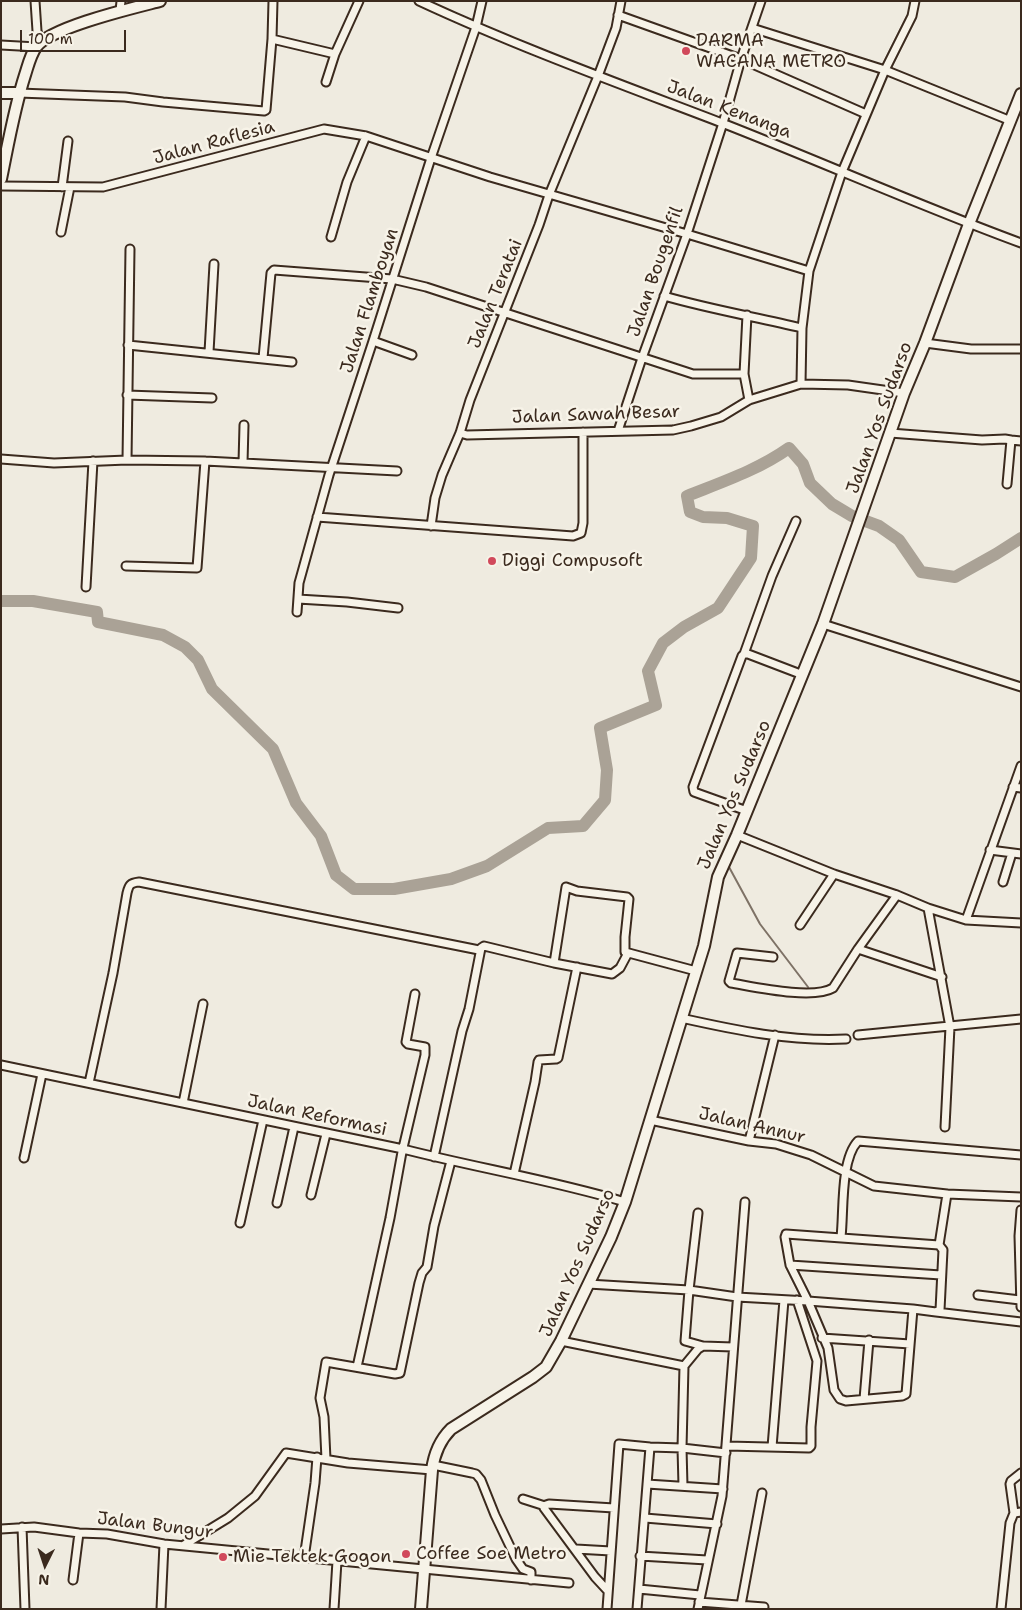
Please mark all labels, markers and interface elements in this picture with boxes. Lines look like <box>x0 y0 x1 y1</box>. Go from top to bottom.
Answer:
scale bar <box>22 20 129 52</box>
text: 100 m <box>28 29 73 49</box>
place label: DARMA WACANA METRO <box>696 30 846 72</box>
marker: DARMA WACANA METRO <box>680 45 692 57</box>
street label: Jalan Kenanga <box>664 76 794 144</box>
street label: Jalan Raflesia <box>151 116 277 170</box>
street label: Jalan Bougenfil <box>624 204 688 340</box>
street label: Jalan Flamboyan <box>336 226 404 376</box>
street label: Jalan Teratai <box>464 236 528 352</box>
street label: Jalan Yos Sudarso <box>843 339 917 497</box>
street label: Jalan Sawah Besar <box>511 401 681 429</box>
place label: Diggi Compusoft <box>502 550 643 572</box>
marker: Diggi Compusoft <box>486 555 498 567</box>
street label: Jalan Yos Sudarso <box>694 717 776 873</box>
street label: Jalan Reformasi <box>245 1091 389 1141</box>
street label: Jalan Annur <box>696 1103 808 1149</box>
street label: Jalan Yos Sudarso <box>536 1186 620 1340</box>
street label: Jalan Bungur <box>96 1508 214 1544</box>
north arrow <box>20 1540 70 1590</box>
place label: Coffee Soe Metro <box>416 1543 567 1565</box>
place label: Mie Tektek Gogon <box>233 1546 391 1568</box>
marker: Coffee Soe Metro <box>400 1548 412 1560</box>
marker: Mie Tektek Gogon <box>217 1551 229 1563</box>
text: N <box>38 1571 50 1589</box>

